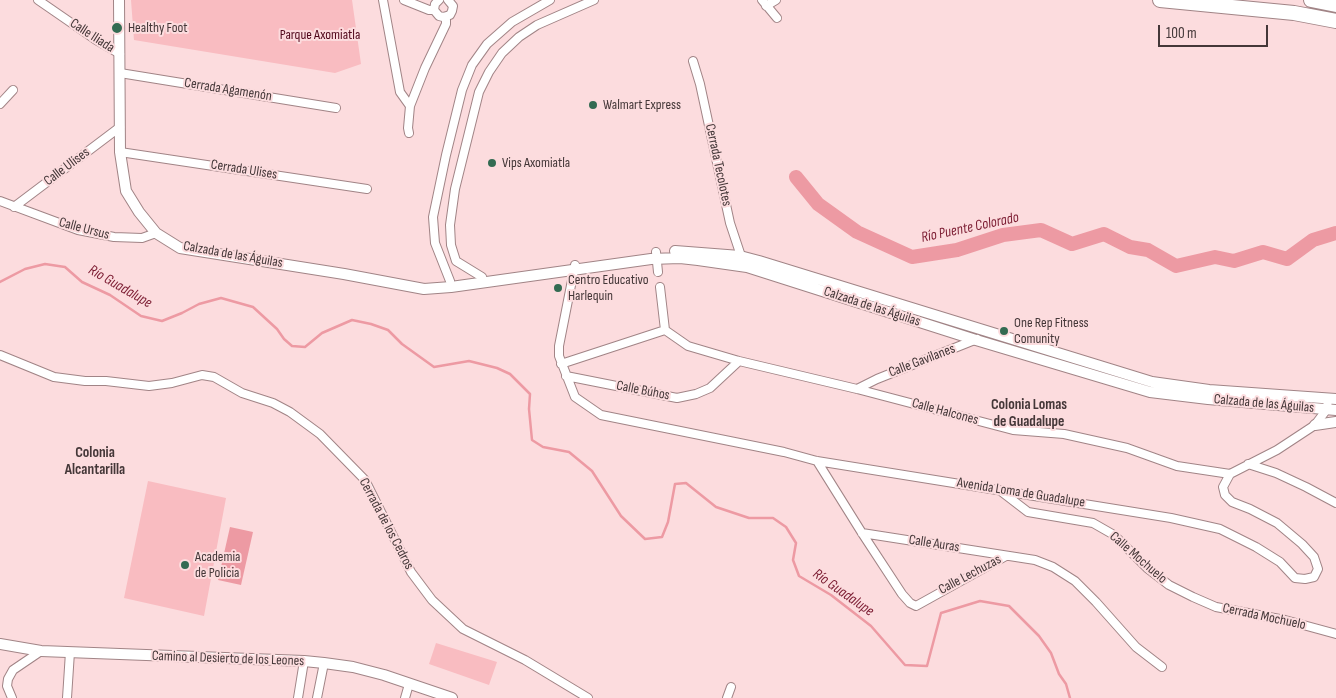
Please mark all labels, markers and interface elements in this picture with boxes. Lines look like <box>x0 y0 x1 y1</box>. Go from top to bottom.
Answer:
street label: Calle Iliada <box>66 15 118 57</box>
scale bar <box>1161 15 1271 47</box>
place label: Healthy Foot <box>128 20 188 36</box>
marker: Healthy Foot <box>110 21 124 35</box>
text: 100 m <box>1166 24 1197 43</box>
park label: Parque Axomiatla <box>280 27 360 43</box>
street label: Cerrada Agamenón <box>183 75 273 105</box>
place label: Walmart Express <box>603 97 681 113</box>
marker: Walmart Express <box>587 99 599 111</box>
street label: Cerrada Tecolotes <box>701 122 735 208</box>
street label: Calle Ulises <box>41 144 93 190</box>
place label: Vips Axomiatla <box>502 155 570 171</box>
street label: Cerrada Ulises <box>210 156 278 184</box>
marker: Vips Axomiatla <box>486 157 498 169</box>
water label: Río Puente Colorado <box>920 209 1020 247</box>
street label: Calle Ursus <box>57 214 111 244</box>
street label: Calzada de las Águilas <box>182 238 284 272</box>
water label: Río Guadalupe <box>85 262 155 312</box>
place label: Centro Educativo Harlequin <box>568 272 649 304</box>
marker: Centro Educativo Harlequin <box>552 282 564 294</box>
street label: Calzada de las Águilas <box>822 283 922 331</box>
place label: One Rep Fitness Comunity <box>1014 315 1089 348</box>
marker: One Rep Fitness Comunity <box>998 325 1010 337</box>
street label: Calle Gavilanes <box>886 341 958 381</box>
street label: Calle Búhos <box>615 378 671 404</box>
street label: Calzada de las Águilas <box>1213 391 1315 417</box>
street label: Calle Halcones <box>910 395 980 429</box>
district label: Colonia Lomas de Guadalupe <box>991 396 1067 431</box>
district label: Colonia Alcantarilla <box>65 444 125 479</box>
street label: Cerrada de los Cedros <box>355 475 417 573</box>
street label: Avenida Loma de Guadalupe <box>956 475 1086 511</box>
street label: Calle Mochuelo <box>1106 528 1170 588</box>
street label: Calle Auras <box>907 532 961 556</box>
place label: Academia de Policia <box>195 549 240 582</box>
street label: Calle Lechuzas <box>936 551 1004 599</box>
marker: Academia de Policia <box>179 559 191 571</box>
water label: Río Guadalupe <box>809 565 877 621</box>
street label: Cerrada Mochuelo <box>1221 600 1307 634</box>
street label: Camino al Desierto de los Leones <box>152 648 304 670</box>

